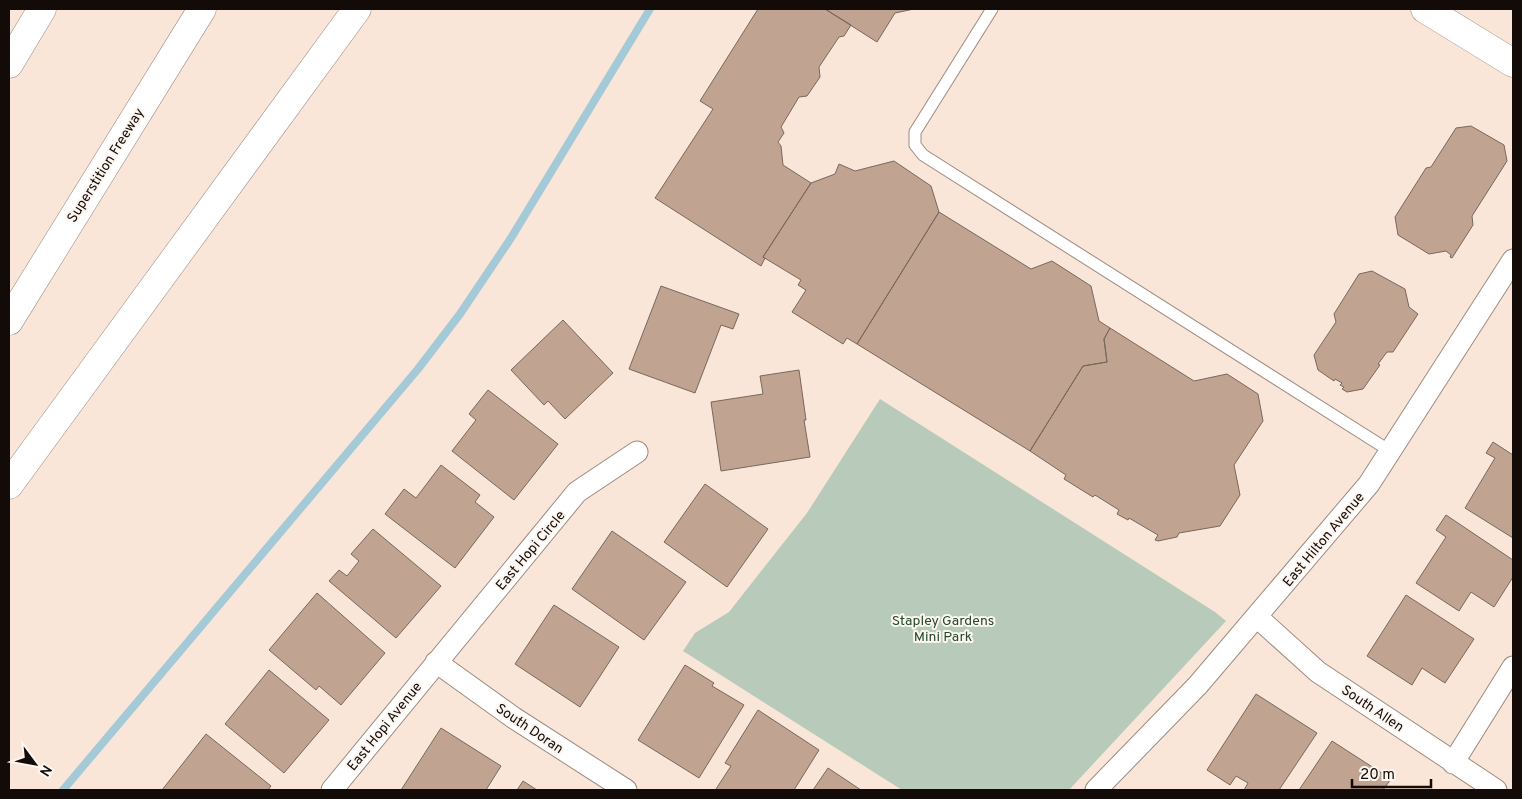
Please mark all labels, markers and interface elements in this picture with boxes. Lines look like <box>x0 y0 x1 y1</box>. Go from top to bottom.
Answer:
street label: Superstition Freeway <box>64 105 148 226</box>
street label: East Hilton Avenue <box>1280 489 1369 591</box>
street label: East Hopi Circle <box>493 508 569 594</box>
park label: Stapley Gardens Mini Park <box>892 613 994 646</box>
street label: East Hopi Avenue <box>344 679 426 775</box>
street label: South Allen <box>1338 682 1407 736</box>
street label: South Doran <box>492 700 566 758</box>
north arrow <box>10 739 60 789</box>
scale bar <box>1352 756 1431 788</box>
text: N <box>35 761 55 779</box>
text: 20 m <box>1360 766 1395 785</box>

